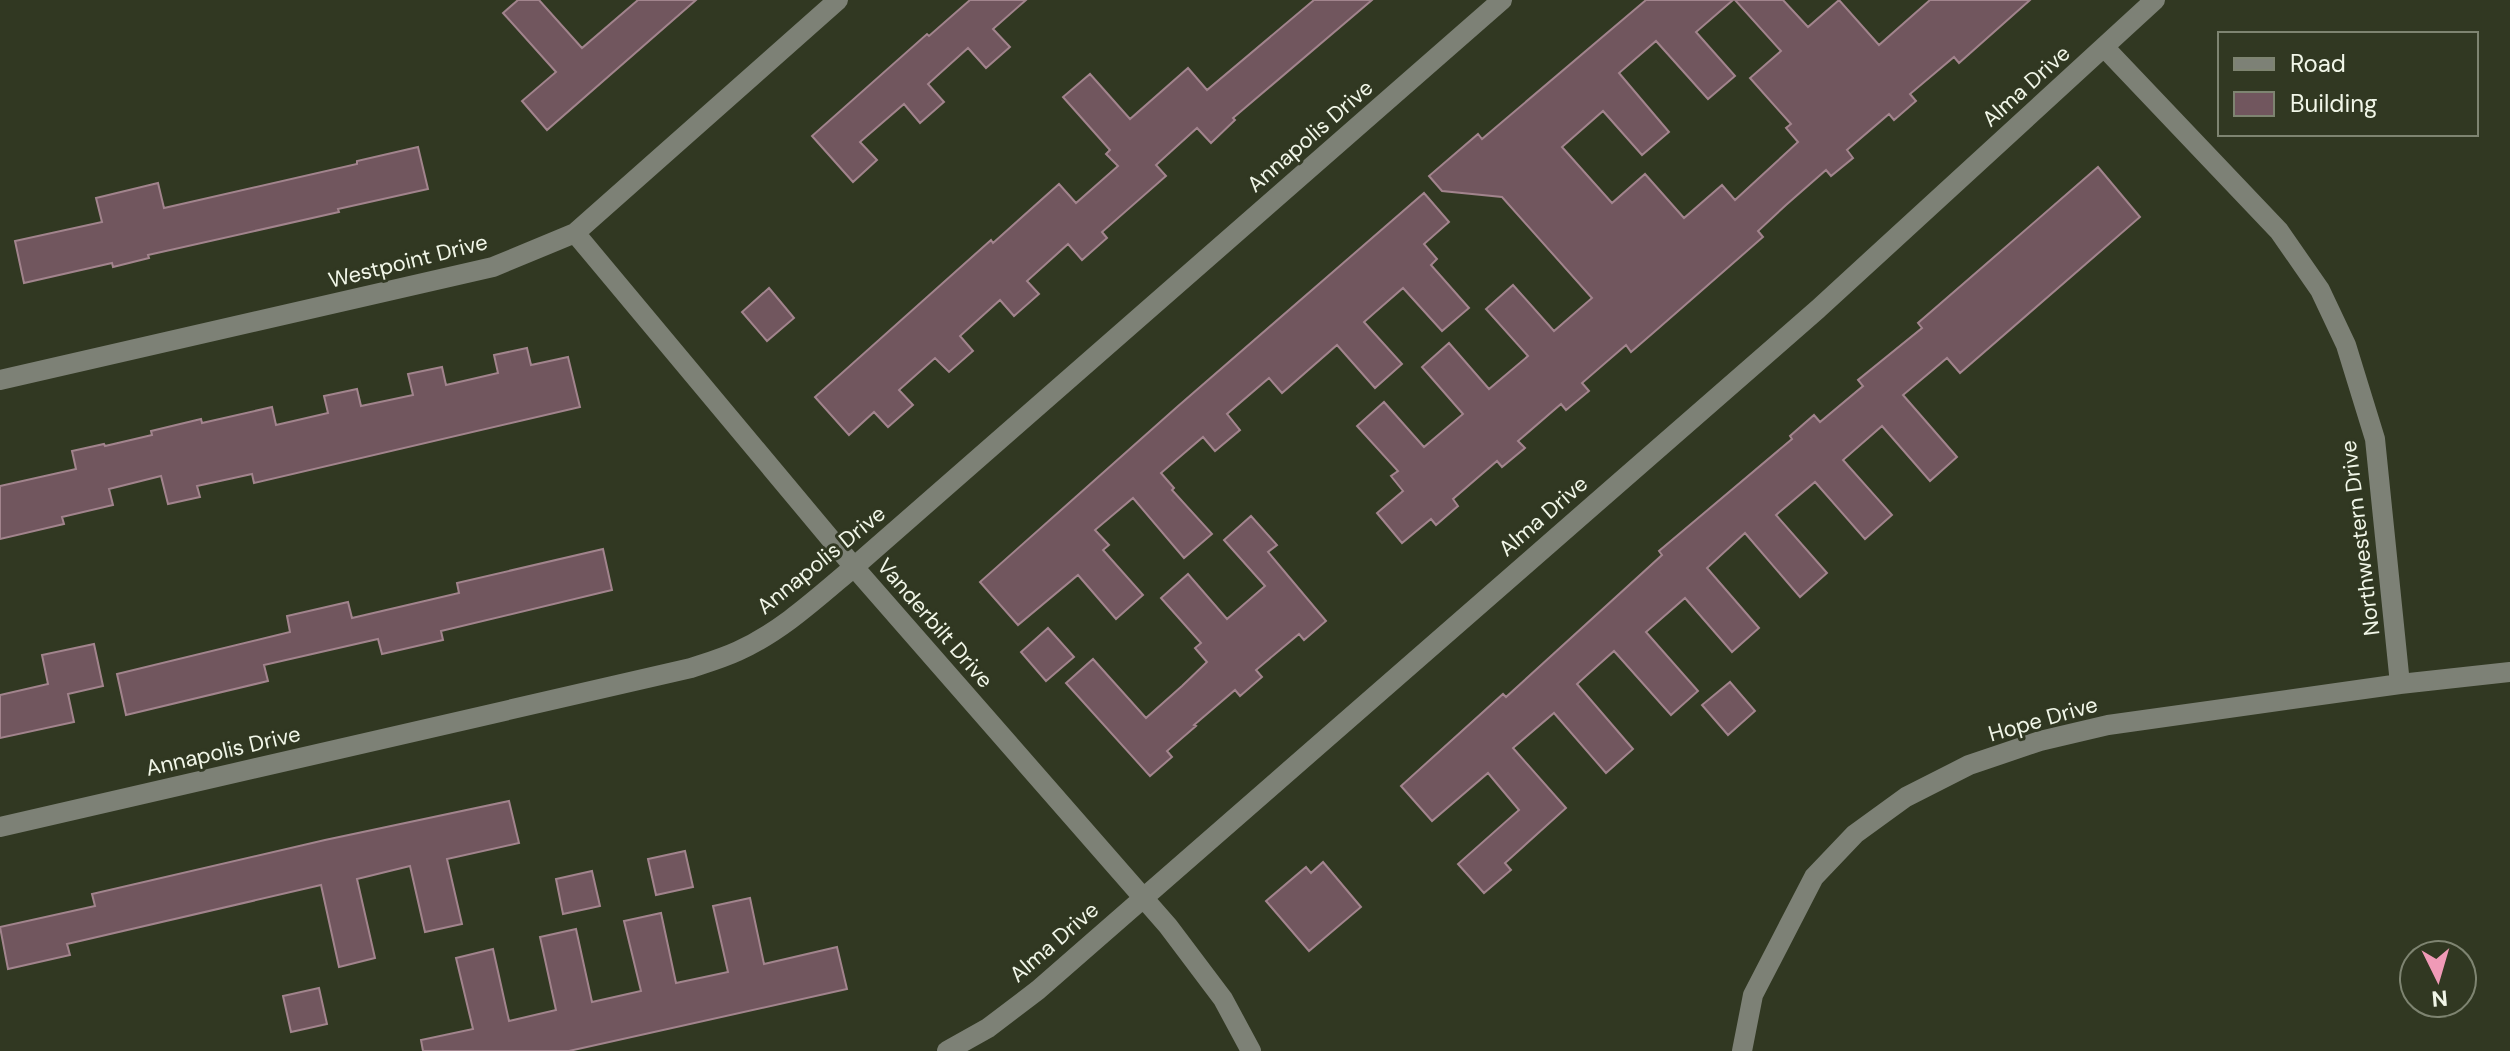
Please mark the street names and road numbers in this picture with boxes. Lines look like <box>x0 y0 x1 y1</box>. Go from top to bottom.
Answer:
street label: Alma Drive <box>1976 39 2076 133</box>
street label: Annapolis Drive <box>1241 73 1379 199</box>
street label: Westpoint Drive <box>325 227 491 295</box>
street label: Northwestern Drive <box>2334 439 2386 637</box>
street label: Alma Drive <box>1492 469 1594 563</box>
street label: Annapolis Drive <box>751 499 891 621</box>
street label: Vanderbilt Drive <box>871 552 999 694</box>
street label: Hope Drive <box>1985 690 2101 748</box>
street label: Annapolis Drive <box>143 719 303 783</box>
street label: Alma Drive <box>1003 895 1105 989</box>

